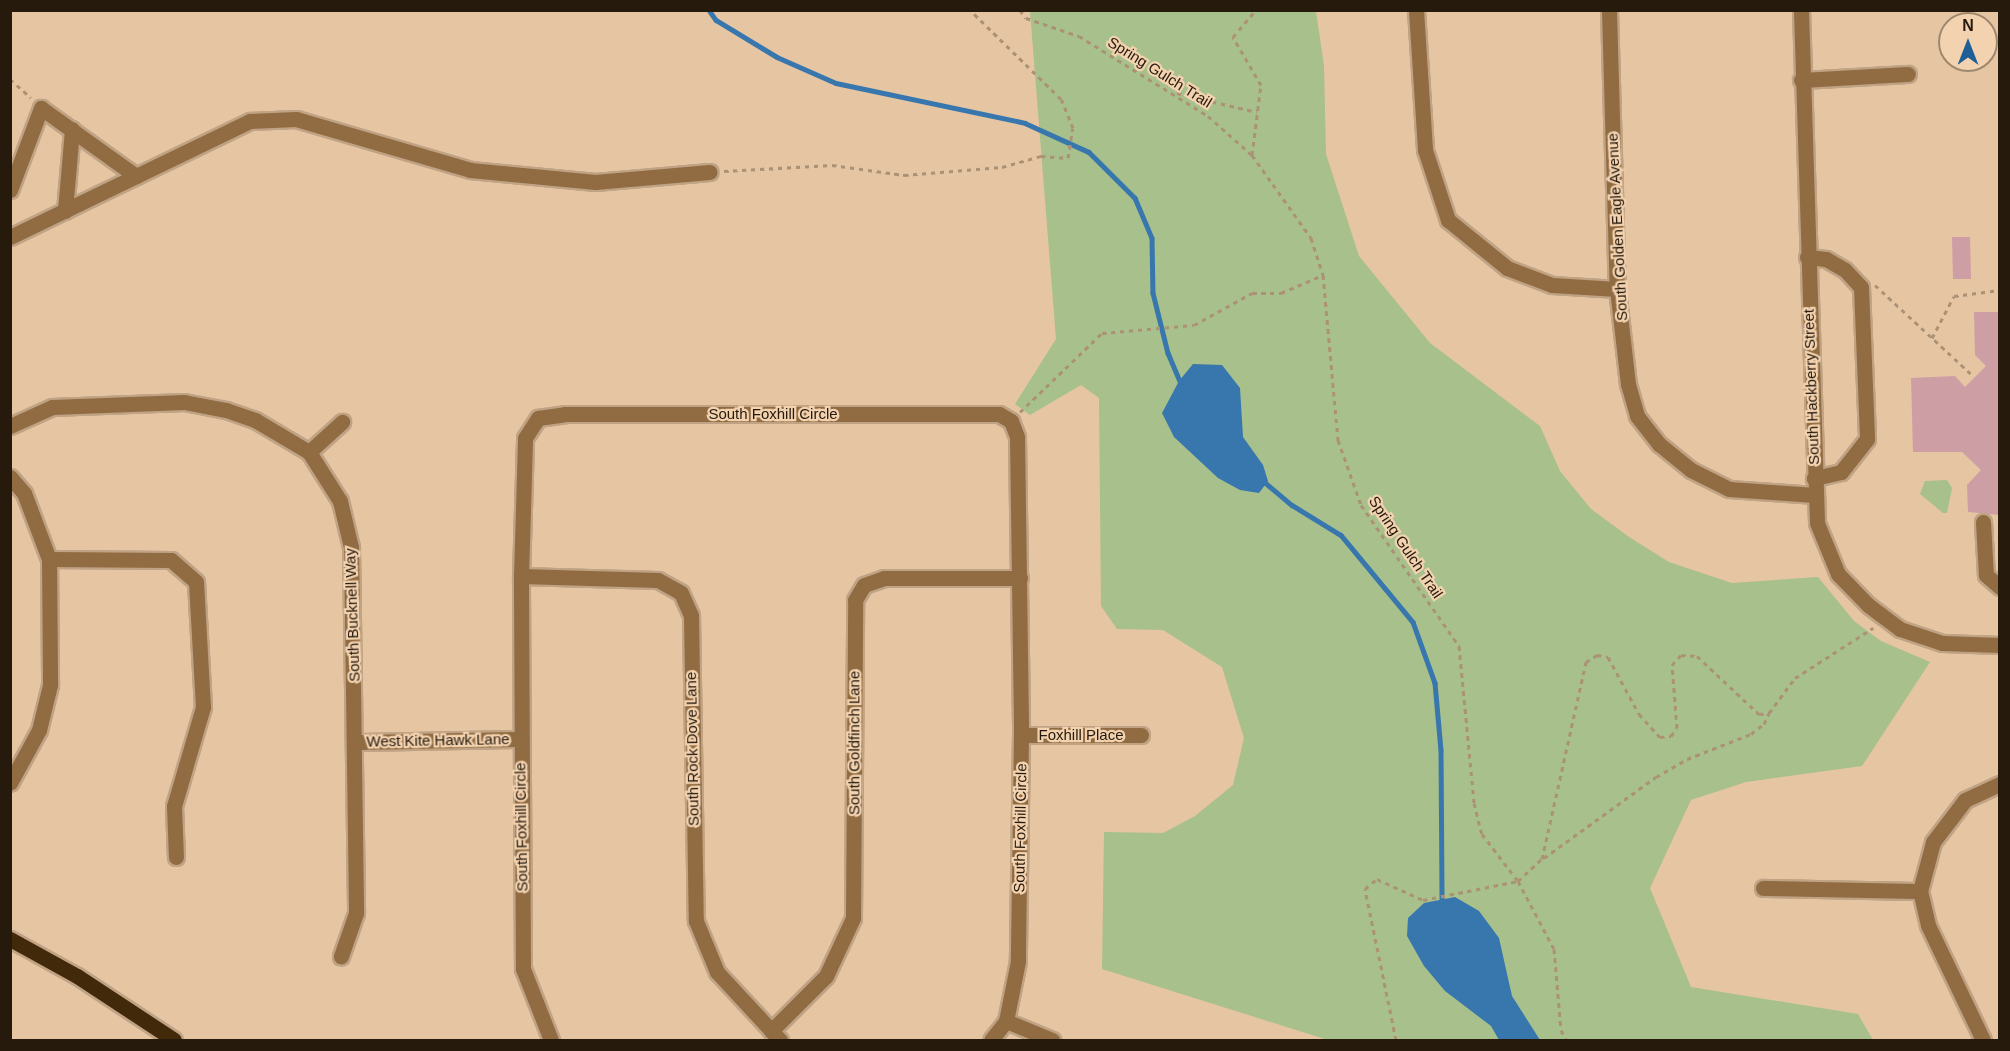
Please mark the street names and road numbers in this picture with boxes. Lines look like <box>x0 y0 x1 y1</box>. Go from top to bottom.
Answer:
street label: Spring Gulch Trail <box>1105 33 1215 111</box>
street label: South Golden Eagle Avenue <box>1603 132 1631 322</box>
street label: South Hackberry Street <box>1799 309 1823 465</box>
street label: South Foxhill Circle <box>708 405 838 423</box>
street label: Spring Gulch Trail <box>1365 492 1447 602</box>
street label: South Bucknell Way <box>341 548 363 682</box>
street label: South Goldfinch Lane <box>845 671 863 815</box>
street label: South Rock Dove Lane <box>682 672 702 826</box>
street label: Foxhill Place <box>1038 726 1124 744</box>
street label: West Kite Hawk Lane <box>366 730 510 750</box>
street label: South Foxhill Circle <box>511 762 531 892</box>
street label: South Foxhill Circle <box>1010 763 1030 893</box>

